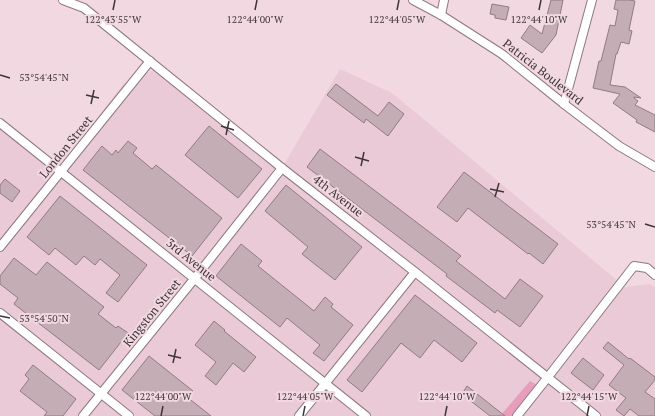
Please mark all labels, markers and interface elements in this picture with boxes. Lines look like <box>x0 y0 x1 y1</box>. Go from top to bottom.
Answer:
text: 122°43'55"W <box>85 13 142 26</box>
text: 122°44'00"W <box>227 13 284 26</box>
text: 122°44'05"W <box>369 13 426 26</box>
text: 122°44'10"W <box>511 13 568 26</box>
street label: Patricia Boulevard <box>500 36 587 108</box>
text: 53°54'45"N <box>19 71 69 84</box>
street label: London Street <box>36 112 96 181</box>
street label: 4th Avenue <box>310 171 367 220</box>
text: 53°54'45"N <box>586 218 636 231</box>
street label: 3rd Avenue <box>163 235 219 284</box>
street label: Kingston Street <box>120 275 184 350</box>
text: 53°54'50"N <box>19 312 69 325</box>
text: 122°44'00"W <box>135 390 192 403</box>
text: 122°44'05"W <box>277 390 334 403</box>
text: 122°44'10"W <box>419 390 476 403</box>
text: 122°44'15"W <box>561 390 618 403</box>

